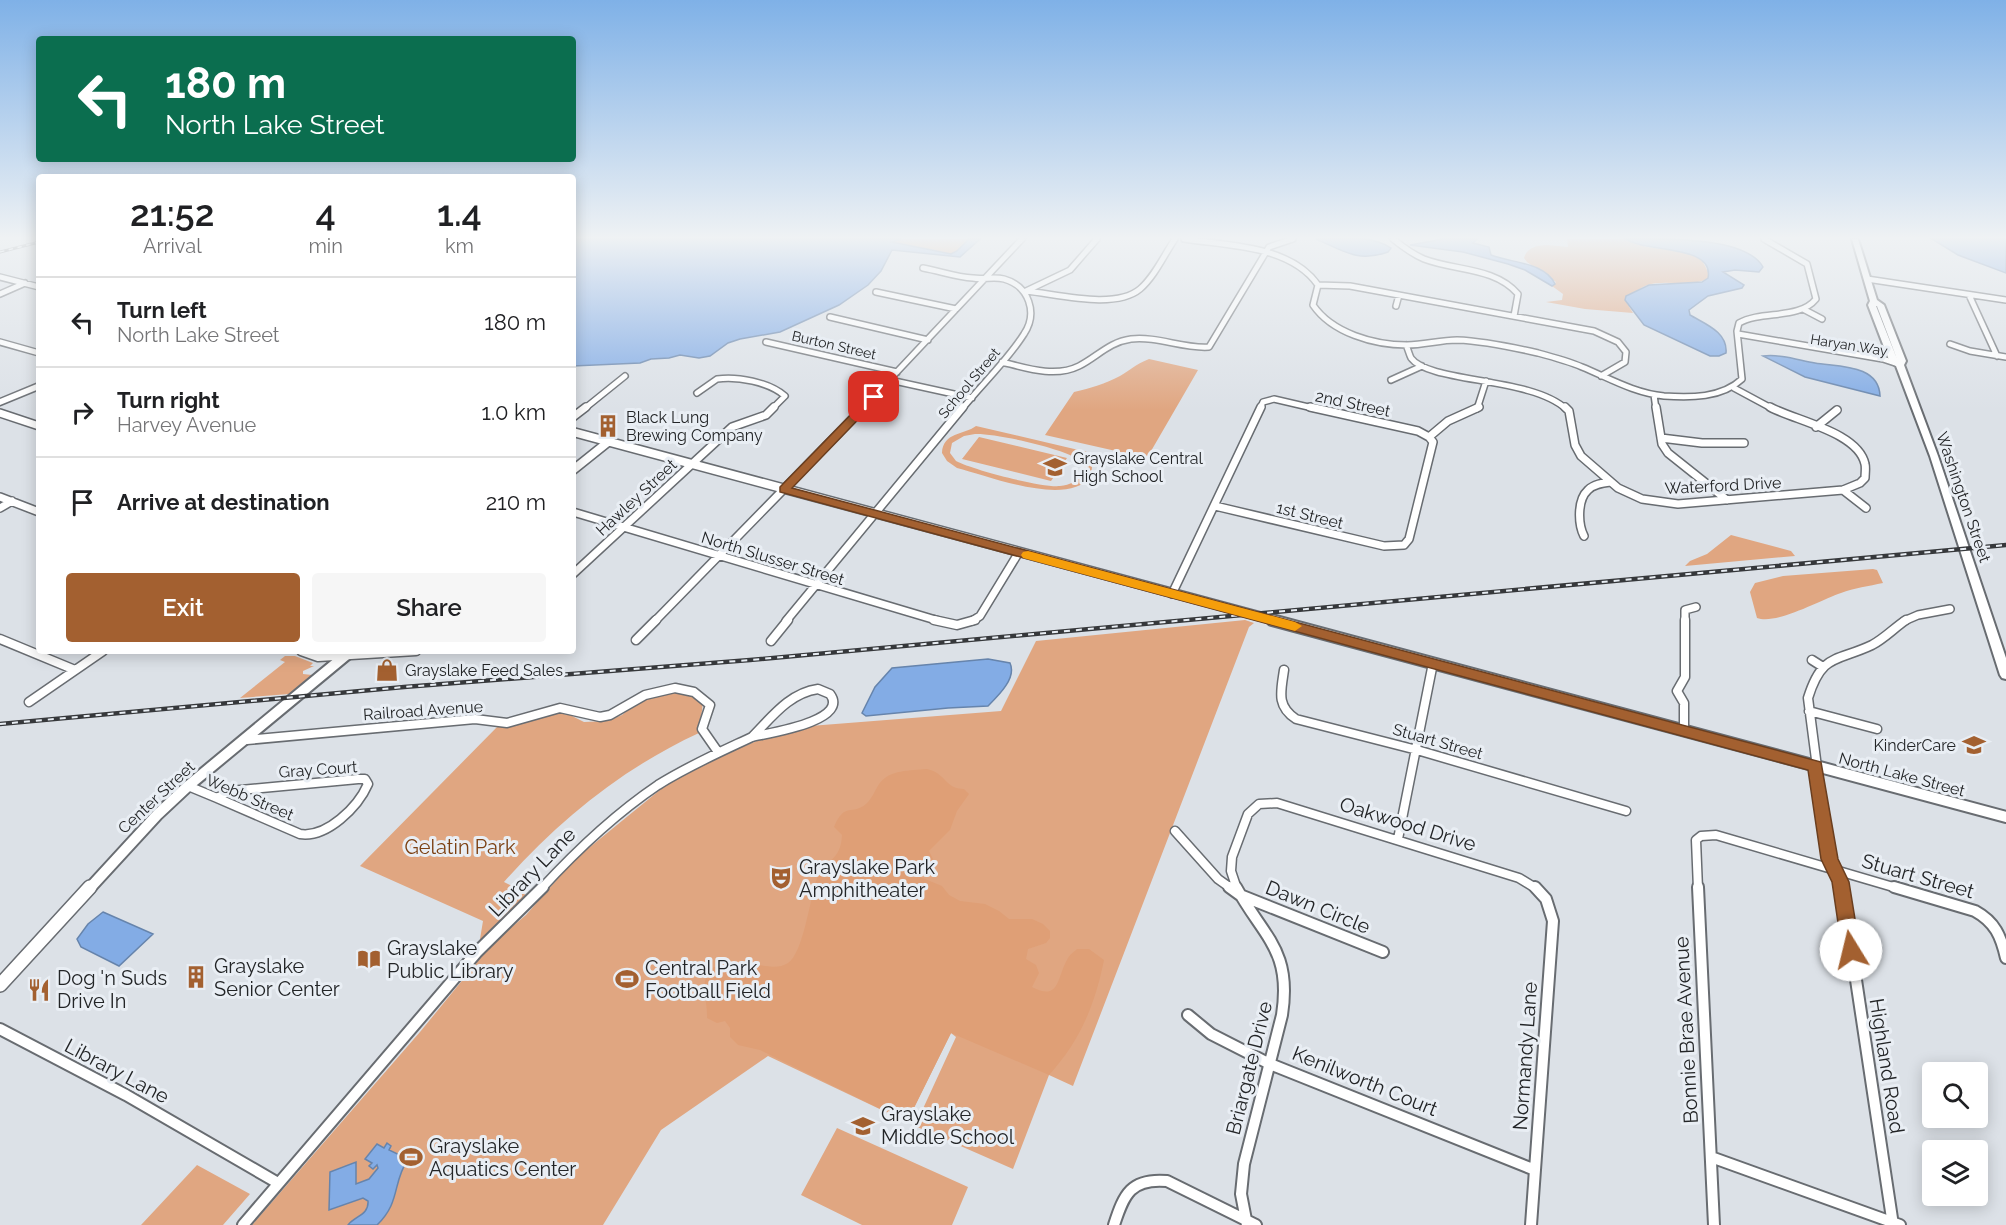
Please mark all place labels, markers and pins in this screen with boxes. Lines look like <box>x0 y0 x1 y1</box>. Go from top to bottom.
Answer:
pin <box>848 371 899 422</box>
place label: Black Lung Brewing Company <box>626 408 763 445</box>
building icon: Black Lung Brewing Company <box>595 413 621 439</box>
place label: Grayslake Central High School <box>1073 449 1204 486</box>
school or university icon: Grayslake Central High School <box>1042 454 1068 480</box>
shop icon: Grayslake Feed Sales <box>374 657 400 683</box>
place label: Grayslake Feed Sales <box>405 661 563 680</box>
school or university icon: KinderCare <box>1961 732 1987 758</box>
place label: KinderCare <box>1873 736 1956 755</box>
place label: Grayslake Park Amphitheater <box>799 855 936 902</box>
theatre icon: Grayslake Park Amphitheater <box>768 865 794 891</box>
place label: Grayslake Public Library <box>387 936 514 983</box>
library icon: Grayslake Public Library <box>356 946 382 972</box>
place label: Grayslake Senior Center <box>214 954 340 1001</box>
place label: Central Park Football Field <box>645 956 771 1003</box>
building icon: Grayslake Senior Center <box>183 964 209 990</box>
place label: Dog 'n Suds Drive In <box>57 966 167 1013</box>
sports icon: Central Park Football Field <box>614 966 640 992</box>
restaurant icon: Dog 'n Suds Drive In <box>26 977 52 1003</box>
place label: Grayslake Middle School <box>881 1102 1015 1149</box>
school or university icon: Grayslake Middle School <box>850 1113 876 1139</box>
place label: Grayslake Aquatics Center <box>429 1134 576 1181</box>
sports icon: Grayslake Aquatics Center <box>398 1144 424 1170</box>

